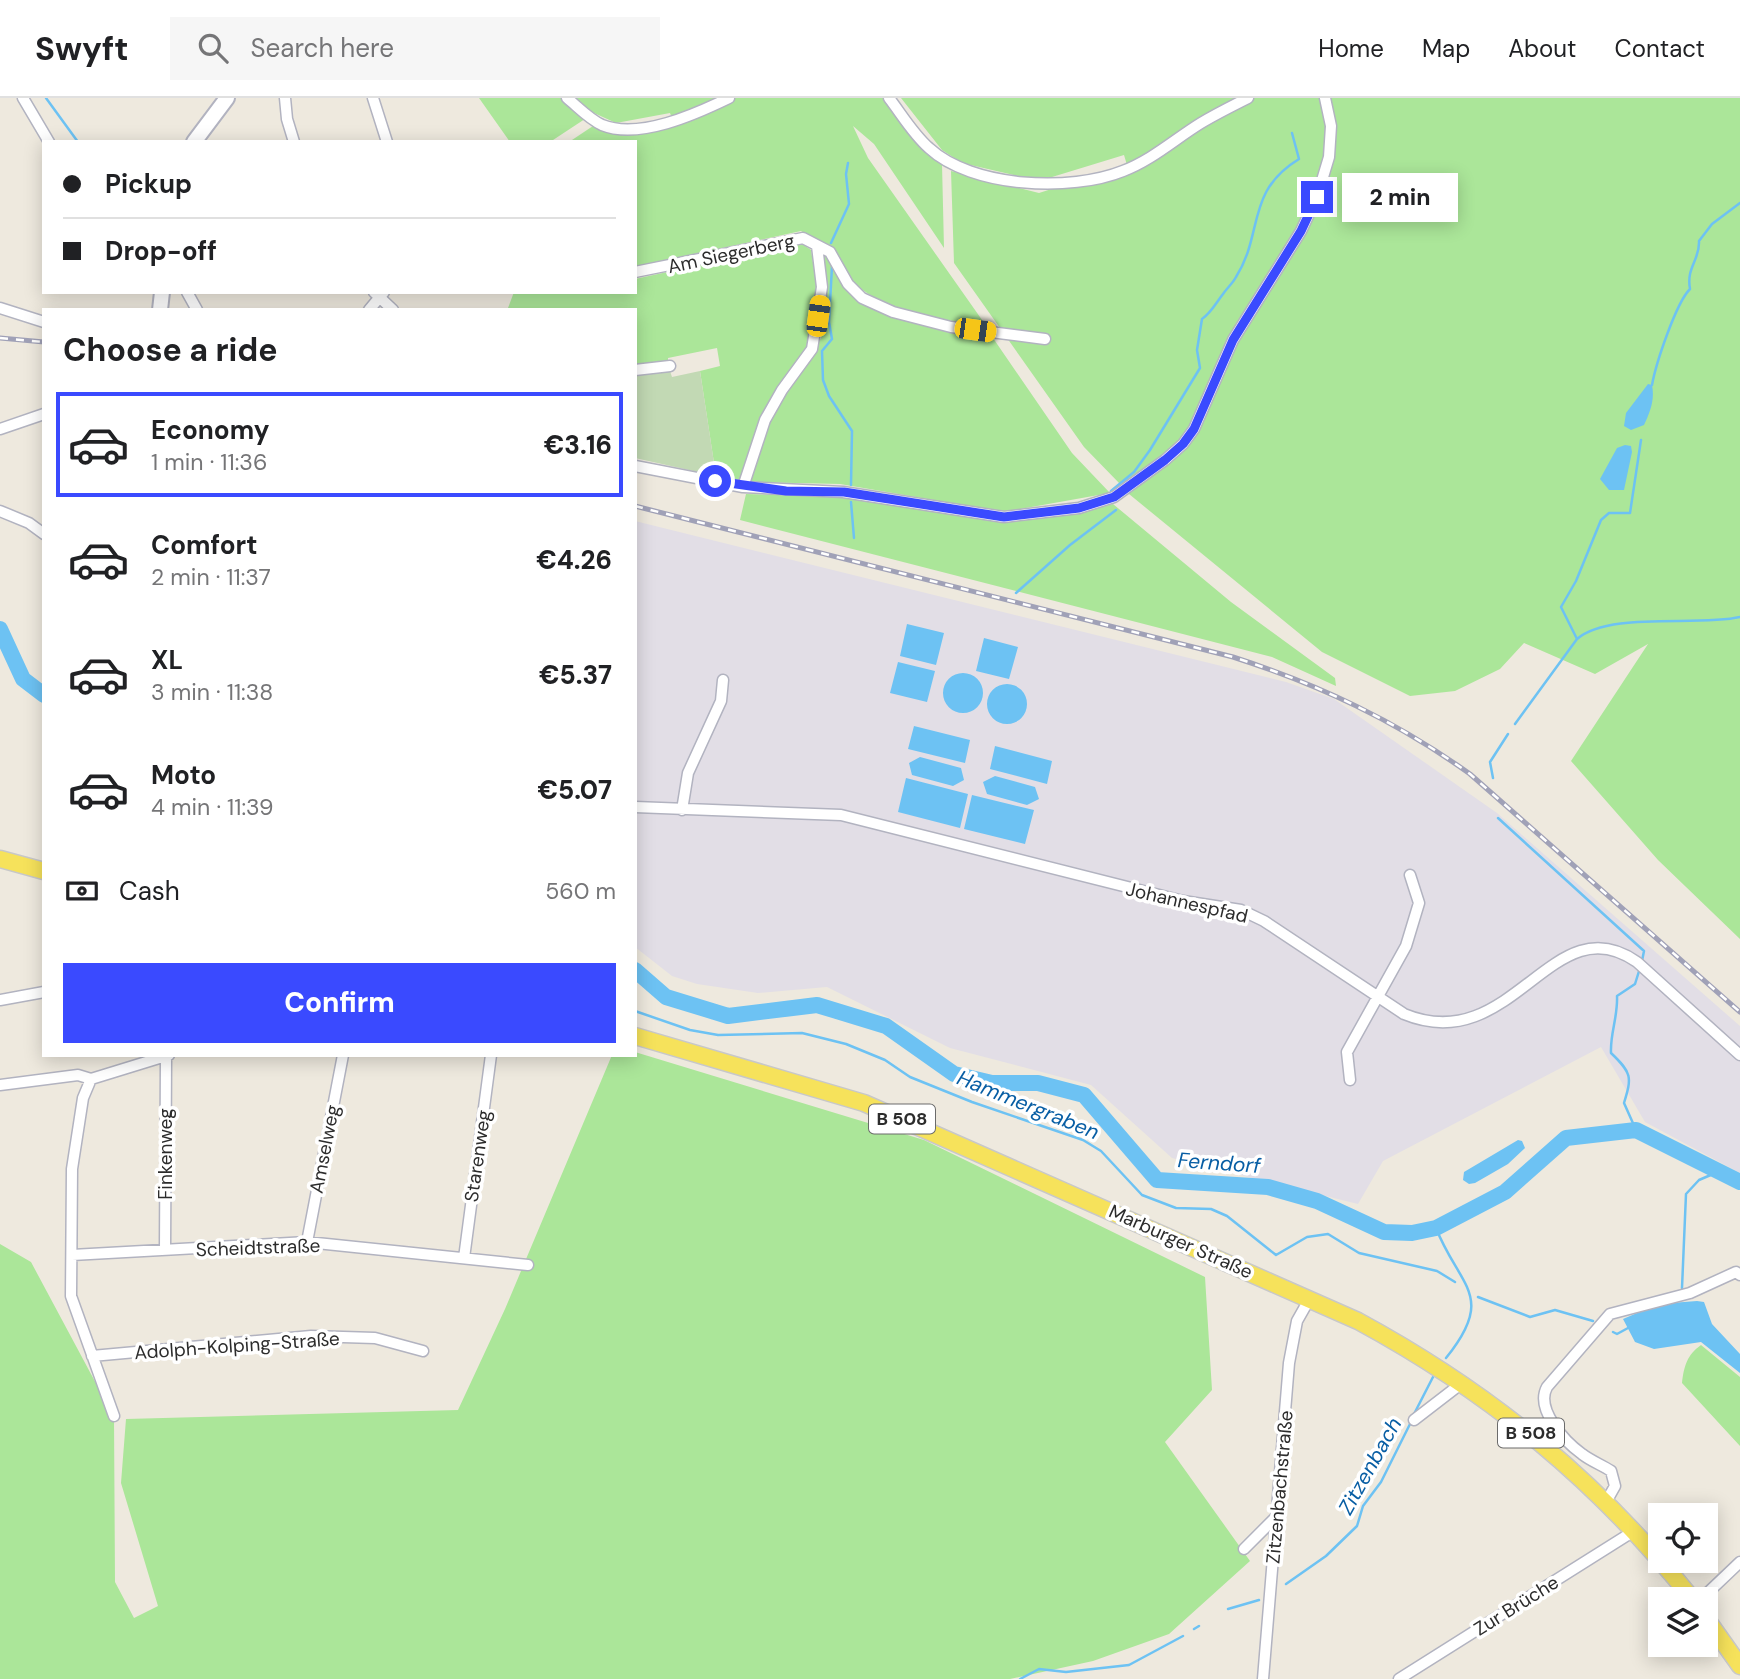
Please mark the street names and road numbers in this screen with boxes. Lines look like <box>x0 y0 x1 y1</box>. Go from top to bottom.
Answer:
street label: Am Siegerberg <box>665 228 797 279</box>
street label: Johannespfad <box>1123 876 1250 929</box>
street label: Amselweg <box>304 1102 345 1195</box>
road number: B 508 <box>869 1104 935 1134</box>
street label: Finkenweg <box>153 1108 178 1200</box>
street label: Starenweg <box>459 1108 496 1204</box>
street label: Marburger Straße <box>1105 1199 1257 1284</box>
street label: Scheidtstraße <box>195 1233 321 1262</box>
street label: Adolph-Kolping-Straße <box>134 1326 341 1365</box>
street label: Zitzenbachstraße <box>1260 1409 1299 1565</box>
road number: B 508 <box>1498 1418 1564 1448</box>
street label: Zur Brüche <box>1469 1570 1563 1641</box>

